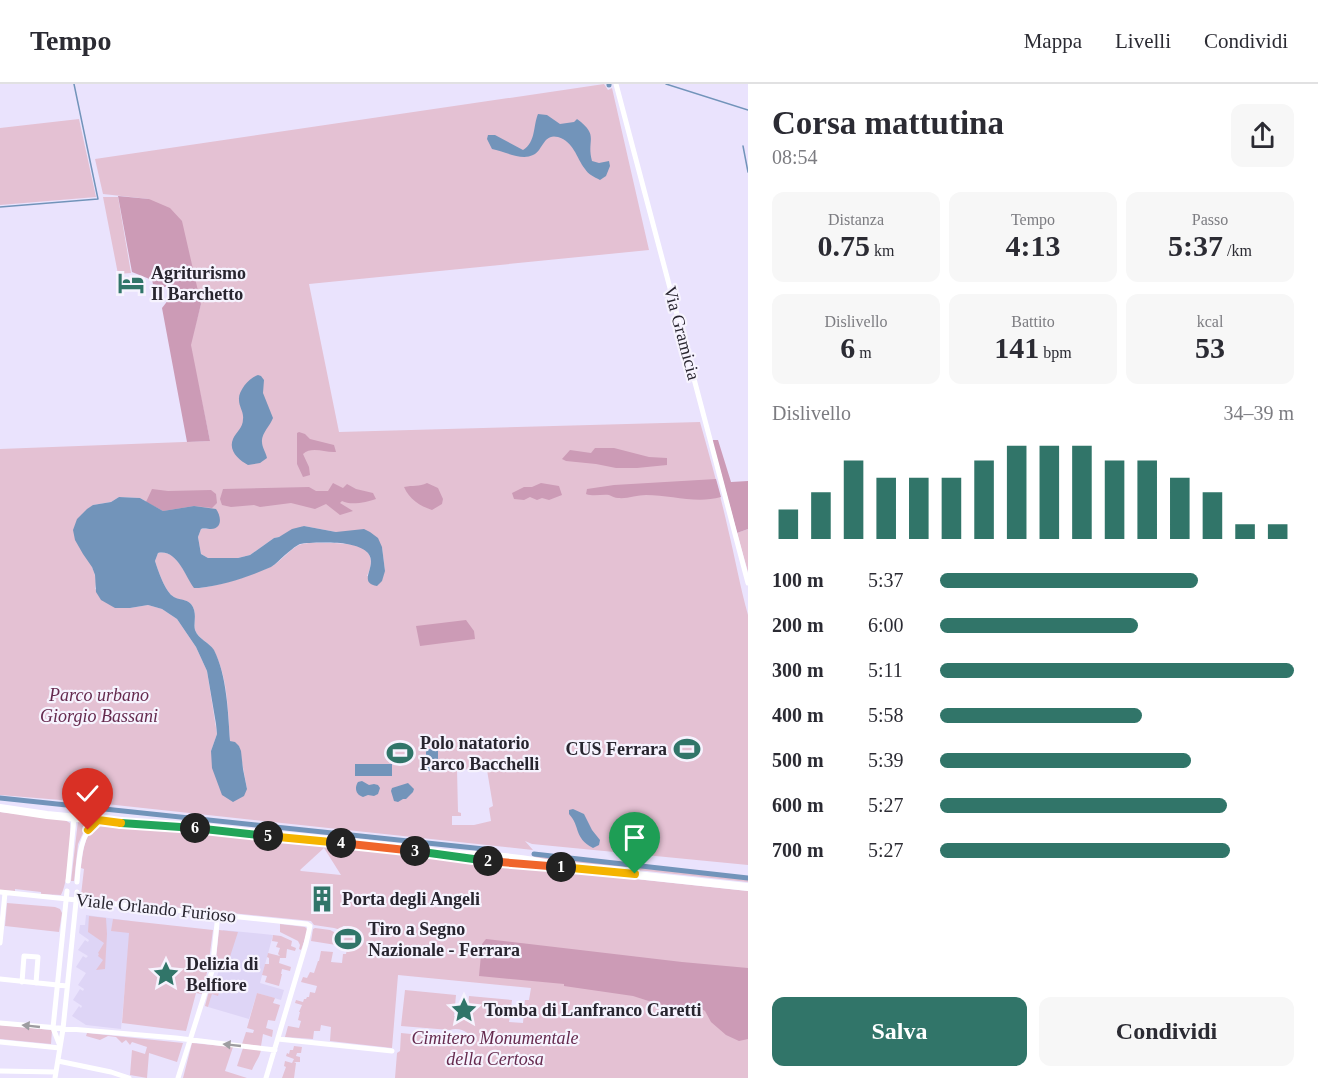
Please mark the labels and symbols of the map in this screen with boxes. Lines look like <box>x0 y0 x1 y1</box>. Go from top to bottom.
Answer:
place label: Agriturismo Il Barchetto <box>151 263 246 304</box>
hotel icon: Agriturismo Il Barchetto <box>116 268 146 298</box>
street label: Via Gramicia <box>660 284 704 382</box>
park label: Parco urbano Giorgio Bassani <box>40 685 158 726</box>
place label: Polo natatorio Parco Bacchelli <box>420 733 539 774</box>
sports icon: CUS Ferrara <box>672 734 702 764</box>
sports icon: Polo natatorio Parco Bacchelli <box>385 738 415 768</box>
place label: CUS Ferrara <box>566 739 667 759</box>
pin <box>62 768 113 830</box>
pin <box>609 812 660 874</box>
pin: 6 <box>180 813 210 843</box>
pin: 5 <box>253 821 283 851</box>
pin: 4 <box>326 828 356 858</box>
pin: 3 <box>400 836 430 866</box>
pin: 2 <box>473 846 503 876</box>
pin: 1 <box>546 852 576 882</box>
building icon: Porta degli Angeli <box>307 884 337 914</box>
place label: Porta degli Angeli <box>342 889 480 909</box>
street label: Viale Orlando Furioso <box>75 890 237 926</box>
place label: Tiro a Segno Nazionale - Ferrara <box>368 919 520 960</box>
sports icon: Tiro a Segno Nazionale - Ferrara <box>333 924 363 954</box>
place label: Delizia di Belfiore <box>186 954 259 995</box>
place icon: Delizia di Belfiore <box>151 959 181 989</box>
place icon: Tomba di Lanfranco Caretti <box>449 995 479 1025</box>
place label: Tomba di Lanfranco Caretti <box>484 1000 702 1020</box>
one-way arrow <box>22 1021 41 1031</box>
park label: Cimitero Monumentale della Certosa <box>412 1028 578 1069</box>
one-way arrow <box>222 1040 241 1050</box>

